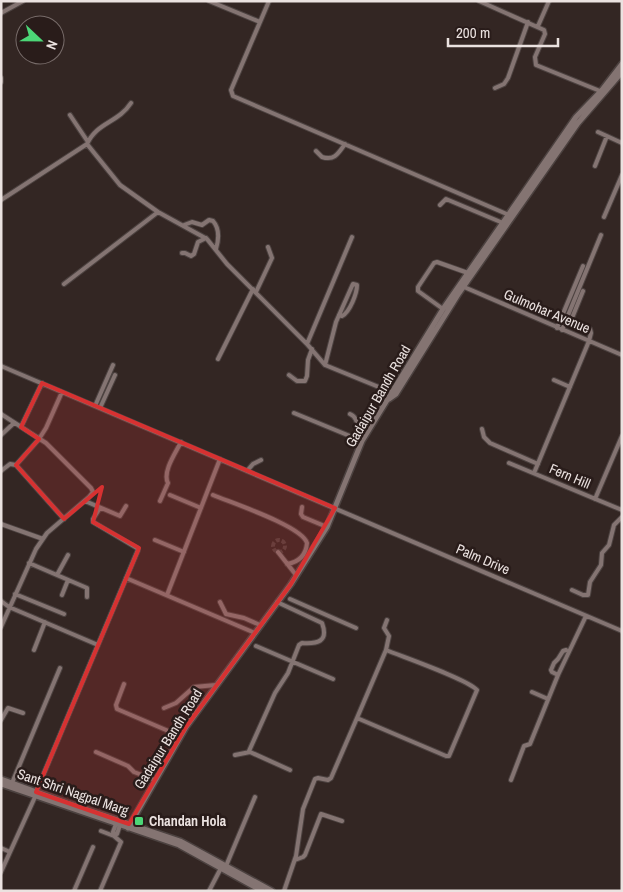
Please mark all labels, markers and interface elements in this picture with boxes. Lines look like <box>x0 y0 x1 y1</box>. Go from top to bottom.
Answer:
north arrow <box>15 15 65 65</box>
scale bar <box>448 15 558 47</box>
text: 200 m <box>456 22 490 43</box>
text: N <box>42 38 62 52</box>
street label: Gulmohar Avenue <box>501 285 593 337</box>
street label: Gadaipur Bandh Road <box>341 342 415 450</box>
street label: Fern Hill <box>547 459 593 493</box>
street label: Palm Drive <box>453 540 513 578</box>
street label: Gadaipur Bandh Road <box>130 686 206 792</box>
street label: Sant Shri Nagpal Marg <box>15 764 132 820</box>
place label: Chandan Hola <box>149 812 227 830</box>
marker: Chandan Hola <box>133 815 145 827</box>

